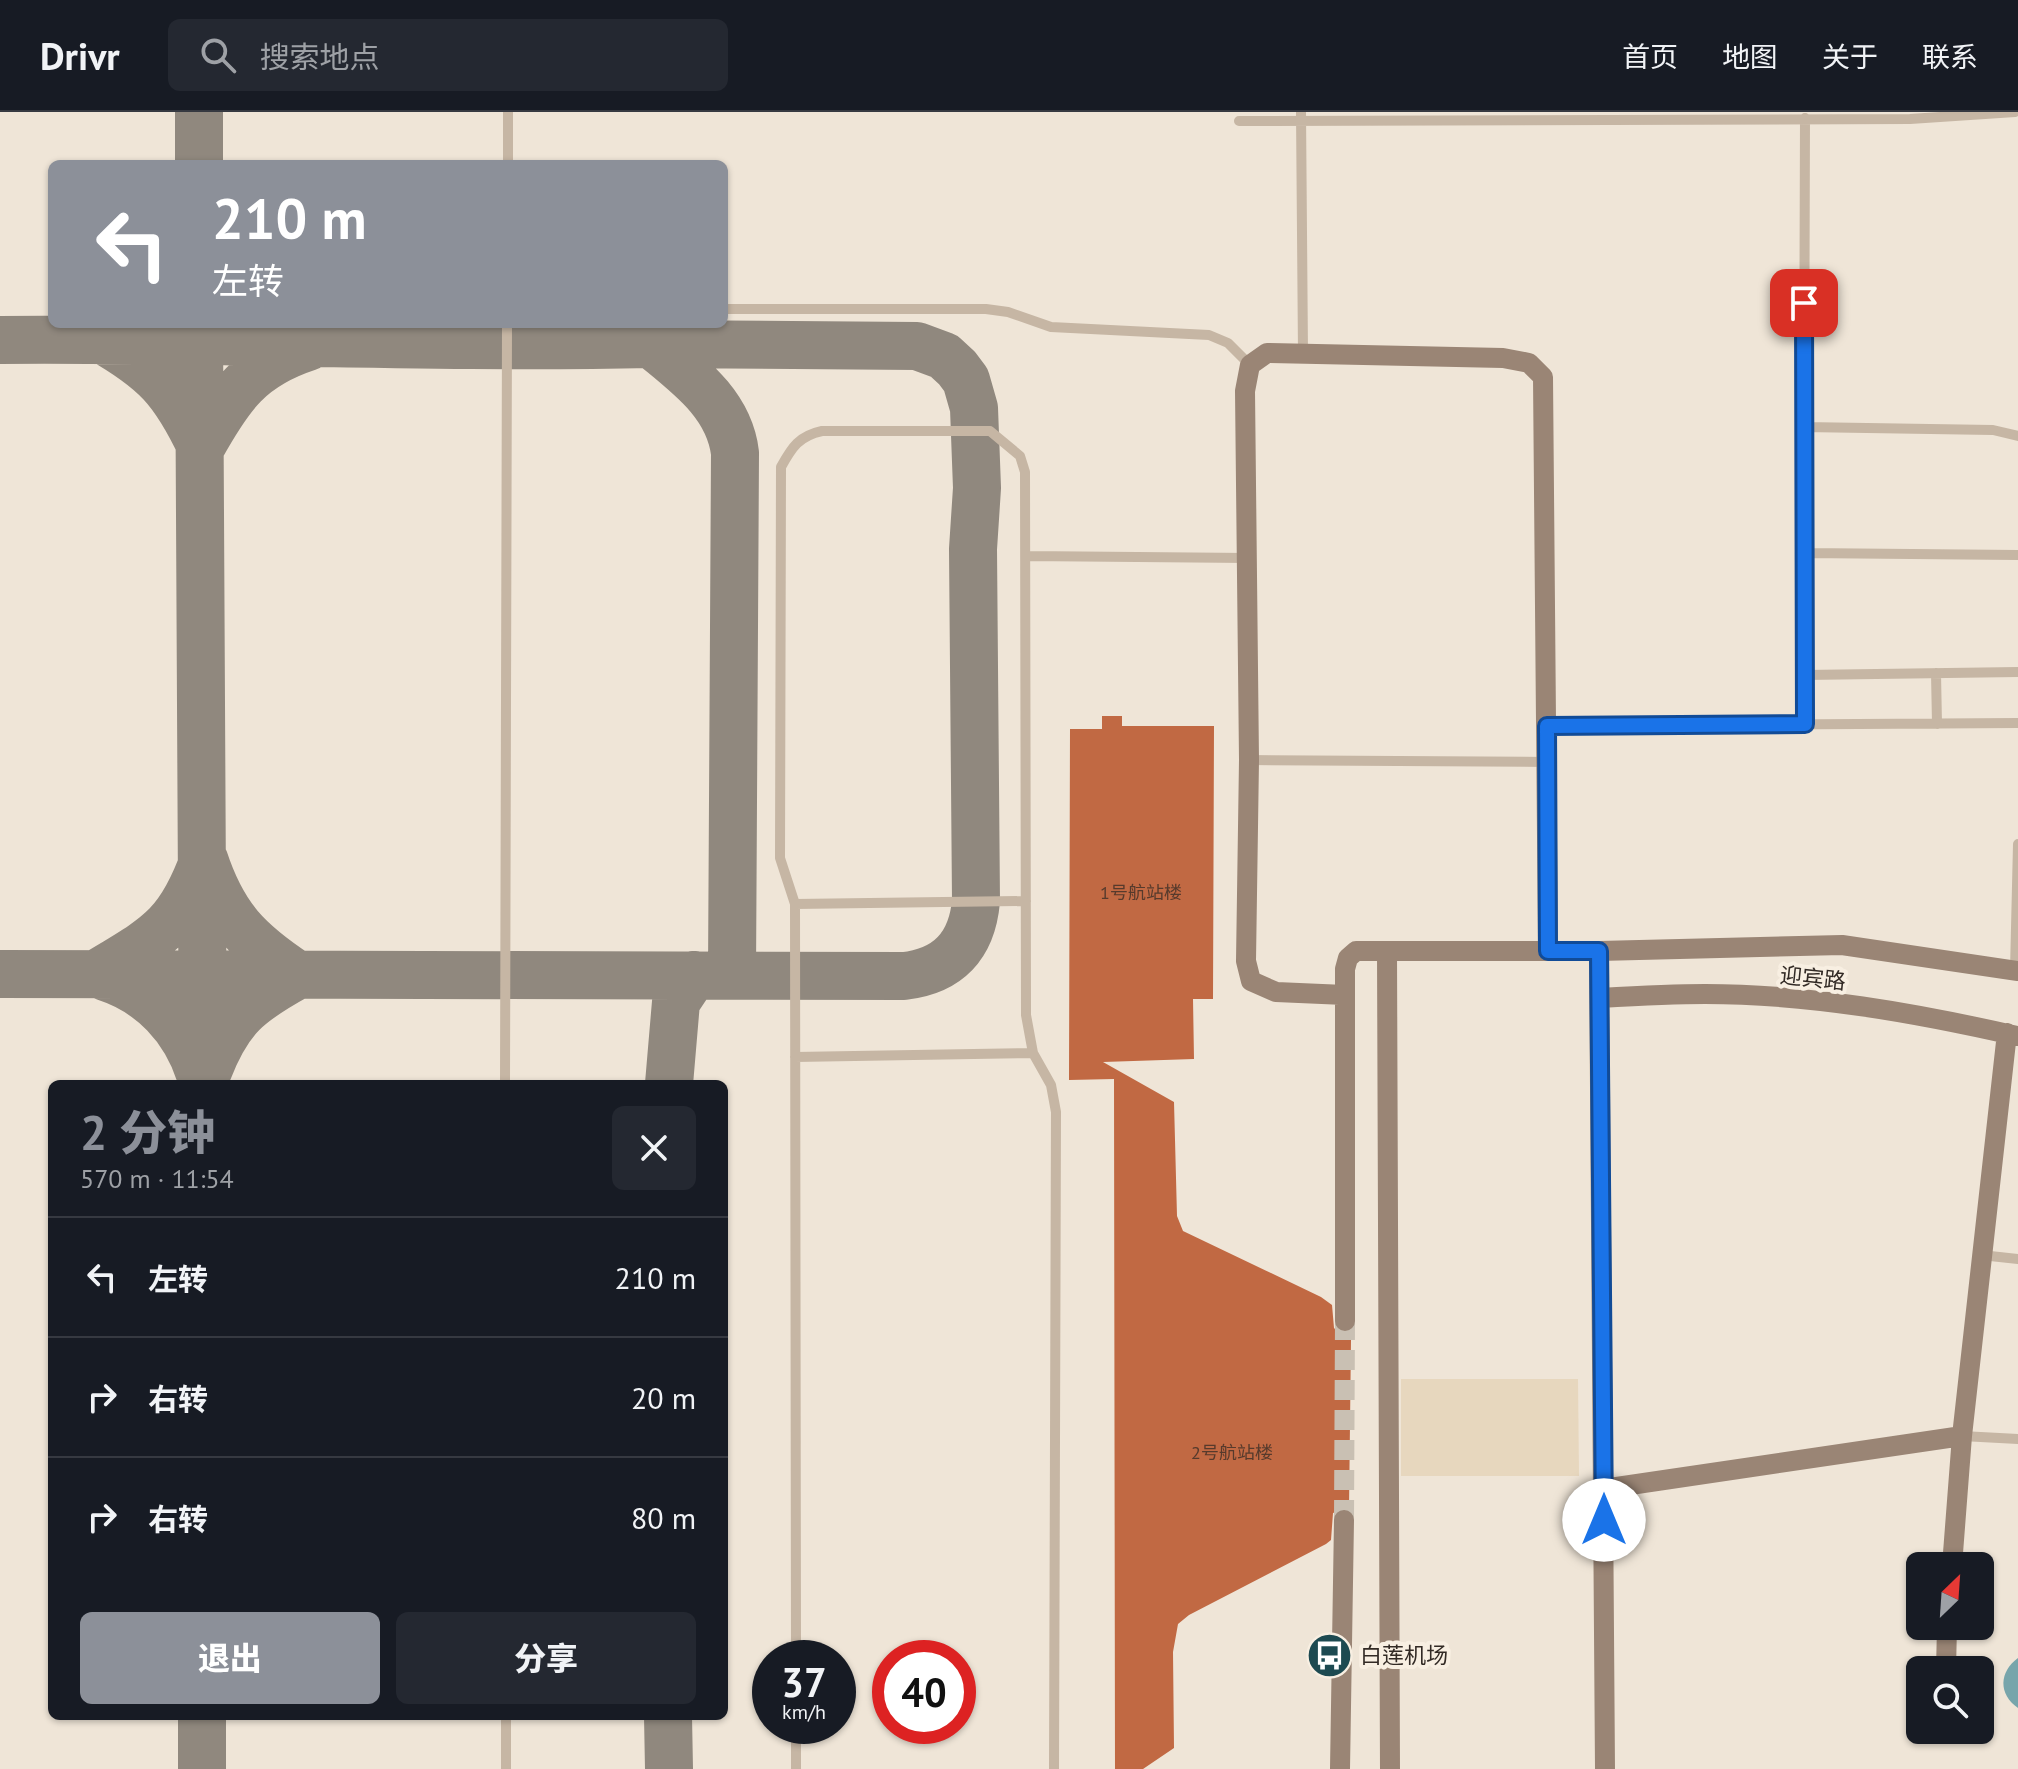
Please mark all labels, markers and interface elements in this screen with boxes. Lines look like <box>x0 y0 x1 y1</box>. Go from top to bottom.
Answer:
search box <box>168 19 728 91</box>
text: Drivr <box>40 31 120 80</box>
icon: search <box>196 33 240 77</box>
text: 搜索地点 <box>260 37 380 76</box>
text: 首页 <box>1622 38 1678 75</box>
text: 地图 <box>1722 38 1778 75</box>
text: 关于 <box>1822 38 1878 75</box>
text: 联系 <box>1922 38 1978 75</box>
text: 210 m <box>212 182 367 254</box>
icon: left <box>80 192 184 296</box>
text: 左转 <box>212 257 284 304</box>
pin <box>1770 269 1838 337</box>
icon: arrive <box>1782 281 1826 325</box>
house number: 1号航站楼 <box>1100 881 1182 904</box>
street label: 迎宾路 <box>1779 961 1847 995</box>
text: 2 分钟 <box>80 1101 215 1163</box>
button: close <box>612 1106 696 1190</box>
text: 570 m · 11:54 <box>80 1162 234 1195</box>
icon: left <box>80 1255 124 1299</box>
text: 210 m <box>615 1258 696 1297</box>
text: 左转 <box>148 1259 208 1298</box>
icon: right <box>80 1375 124 1419</box>
text: 20 m <box>631 1378 696 1417</box>
text: 右转 <box>148 1379 208 1418</box>
house number: 2号航站楼 <box>1191 1441 1273 1464</box>
position arrow <box>1562 1478 1646 1562</box>
icon: right <box>80 1495 124 1539</box>
text: 80 m <box>631 1498 696 1537</box>
text: 右转 <box>148 1499 208 1538</box>
north arrow <box>1906 1552 1994 1640</box>
map controls <box>1906 1552 1994 1744</box>
button: 退出 <box>80 1612 380 1704</box>
button: 分享 <box>396 1612 696 1704</box>
bus stop icon: 白莲机场 <box>1305 1631 1353 1679</box>
speed limit sign: 40 <box>872 1640 976 1744</box>
place label: 白莲机场 <box>1360 1641 1448 1669</box>
text: 37 <box>781 1656 827 1708</box>
button: search <box>1906 1656 1994 1744</box>
text: km/h <box>782 1699 826 1725</box>

